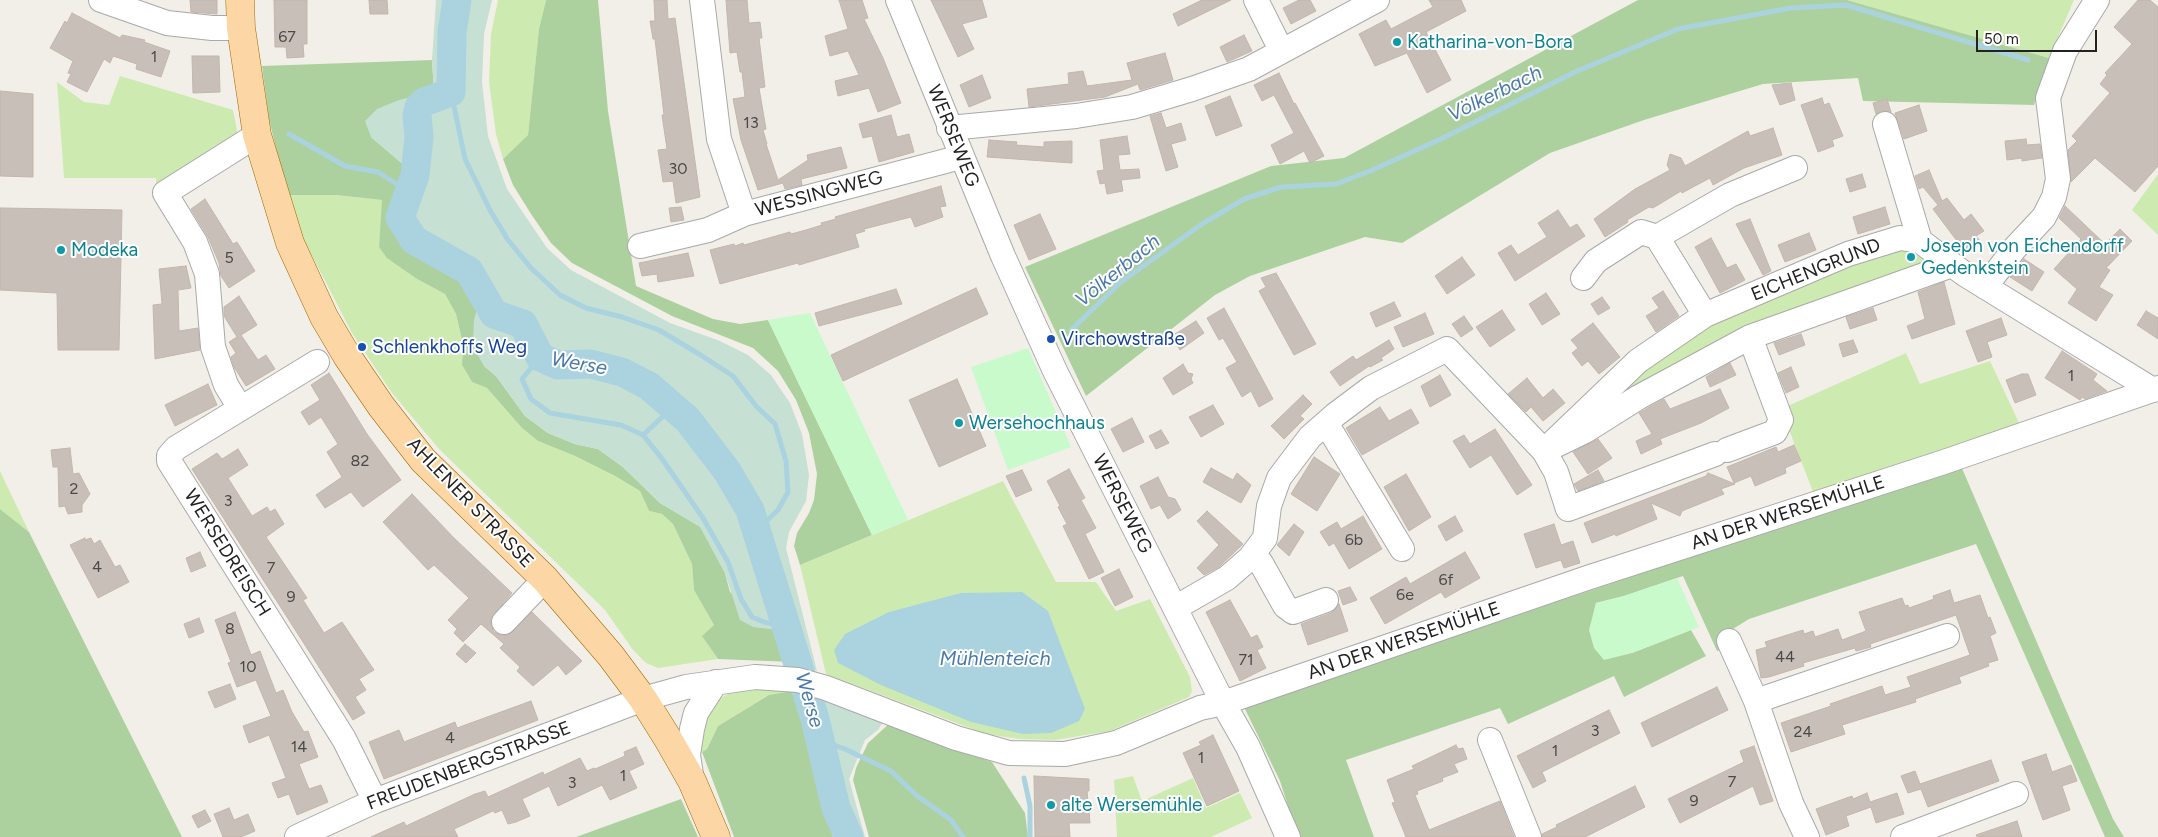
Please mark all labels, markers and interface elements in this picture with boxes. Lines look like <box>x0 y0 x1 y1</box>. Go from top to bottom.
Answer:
scale bar <box>1978 20 2099 52</box>
house number: 67 <box>278 27 296 47</box>
text: 50 m <box>1984 30 2019 48</box>
place label: Katharina-von-Bora <box>1407 31 1573 53</box>
marker: Katharina-von-Bora <box>1391 36 1403 48</box>
house number: 1 <box>151 47 157 67</box>
water label: Völkerbach <box>1444 61 1546 127</box>
street label: WERSEWEG <box>922 82 984 190</box>
house number: 13 <box>743 113 759 133</box>
house number: 30 <box>669 159 687 179</box>
street label: WESSINGWEG <box>753 166 885 222</box>
water label: Völkerbach <box>1071 230 1165 312</box>
street label: EICHENGRUND <box>1748 234 1884 306</box>
place label: Joseph von Eichendorff Gedenkstein <box>1921 235 2124 279</box>
place label: Modeka <box>71 239 138 261</box>
marker: Modeka <box>55 244 67 256</box>
house number: 5 <box>224 248 234 268</box>
marker: Joseph von Eichendorff Gedenkstein <box>1905 251 1917 263</box>
place label: Virchowstraße <box>1061 328 1185 350</box>
marker: Virchowstraße <box>1045 333 1057 345</box>
place label: Schlenkhoffs Weg <box>372 336 527 358</box>
marker: Schlenkhoffs Weg <box>356 341 368 353</box>
water label: Werse <box>549 347 609 381</box>
house number: 1 <box>2068 366 2074 386</box>
place label: Wersehochhaus <box>969 412 1105 434</box>
marker: Wersehochhaus <box>953 417 965 429</box>
street label: AHLENER STRASSE <box>402 433 538 573</box>
house number: 82 <box>351 451 369 471</box>
street label: WERSEWEG <box>1087 451 1157 557</box>
street label: AN DER WERSEMÜHLE <box>1688 471 1888 555</box>
house number: 2 <box>70 479 78 499</box>
street label: WERSEDREISCH <box>179 485 275 621</box>
house number: 3 <box>224 491 232 511</box>
house number: 6b <box>1345 530 1363 550</box>
house number: 4 <box>92 557 102 577</box>
house number: 7 <box>267 558 275 578</box>
house number: 6f <box>1439 570 1453 590</box>
house number: 6e <box>1396 585 1414 605</box>
house number: 9 <box>286 587 296 607</box>
street label: AN DER WERSEMÜHLE <box>1305 597 1503 685</box>
house number: 8 <box>225 619 235 639</box>
water label: Mühlenteich <box>939 647 1051 671</box>
house number: 44 <box>1775 647 1795 667</box>
house number: 71 <box>1238 650 1254 670</box>
house number: 10 <box>240 657 256 677</box>
water label: Werse <box>790 670 828 730</box>
street label: FREUDENBERGSTRASSE <box>364 717 574 815</box>
house number: 3 <box>1591 721 1599 741</box>
house number: 24 <box>1794 722 1812 742</box>
house number: 4 <box>445 728 455 748</box>
house number: 14 <box>291 737 307 757</box>
house number: 1 <box>1552 741 1558 761</box>
house number: 1 <box>1198 748 1204 768</box>
house number: 1 <box>620 766 626 786</box>
house number: 7 <box>1728 772 1736 792</box>
house number: 3 <box>568 773 576 793</box>
house number: 9 <box>1689 791 1699 811</box>
place label: alte Wersemühle <box>1061 794 1202 816</box>
marker: alte Wersemühle <box>1045 799 1057 811</box>

